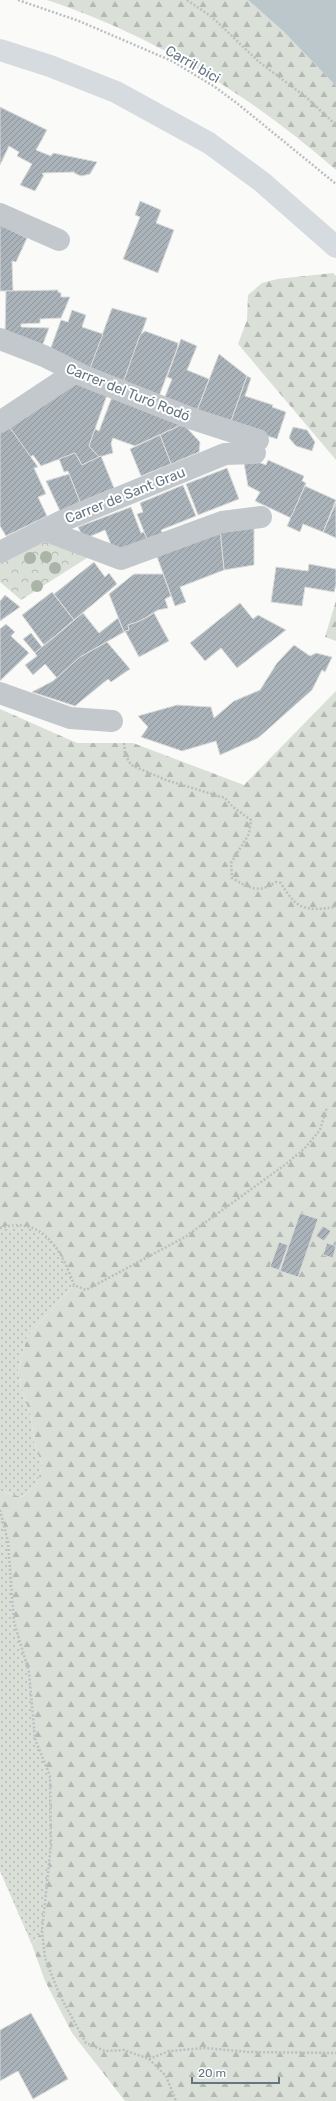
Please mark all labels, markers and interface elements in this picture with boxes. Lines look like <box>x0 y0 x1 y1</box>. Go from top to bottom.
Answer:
street label: Carril bici <box>162 42 223 87</box>
street label: Carrer del Turó Rodó <box>63 360 192 425</box>
street label: Carrer de Sant Grau <box>63 464 188 527</box>
scale bar <box>192 2059 279 2085</box>
text: 20 m <box>198 2066 226 2080</box>

